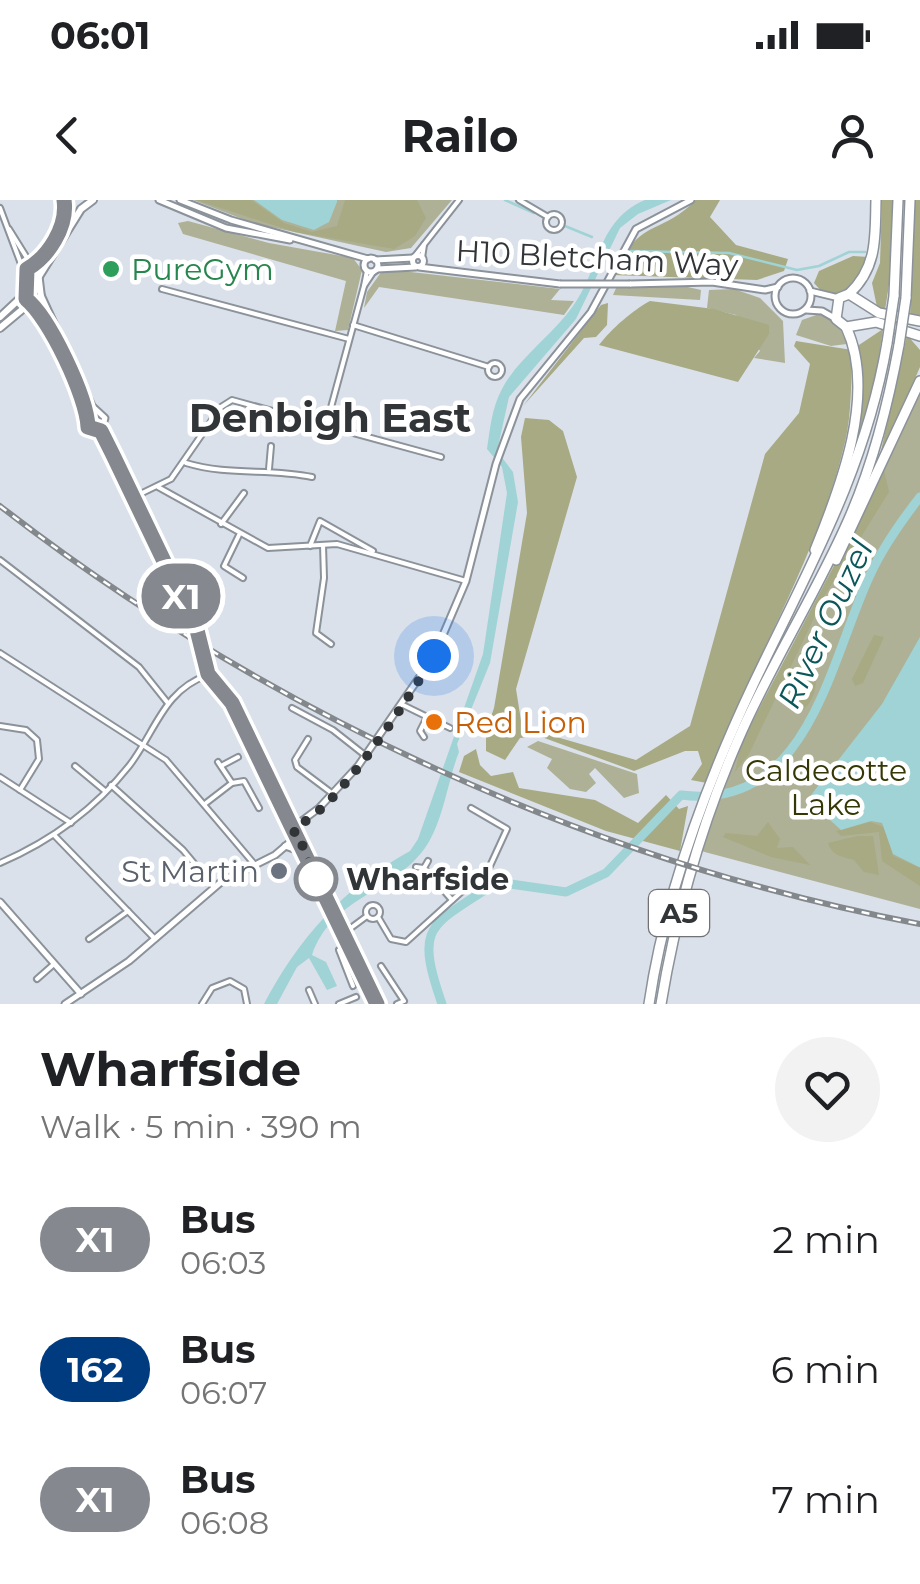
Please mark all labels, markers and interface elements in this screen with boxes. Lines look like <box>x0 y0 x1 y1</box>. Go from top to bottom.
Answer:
text: 06:01 <box>50 12 151 59</box>
icon: back <box>40 108 95 163</box>
text: Railo <box>401 108 519 163</box>
icon: person <box>825 108 880 163</box>
street label: H10 Bletcham Way <box>455 232 740 284</box>
place label: PureGym <box>131 251 274 288</box>
marker: PureGym <box>100 258 122 280</box>
district label: Denbigh East <box>189 393 471 442</box>
water label: River Ouzel <box>769 533 881 714</box>
line badge: X1 <box>136 564 226 628</box>
text: X1 <box>161 575 201 618</box>
your location <box>409 631 459 681</box>
place label: Red Lion <box>454 704 587 741</box>
marker: Red Lion <box>423 711 445 733</box>
park label: Caldecotte Lake <box>745 752 907 823</box>
place label: St Martin <box>121 853 259 890</box>
marker: Wharfside <box>295 858 337 900</box>
marker: St Martin <box>268 860 290 882</box>
place label: Wharfside <box>346 861 509 898</box>
road number: A5 <box>649 890 709 936</box>
button: heart <box>775 1037 880 1142</box>
text: Wharfside <box>40 1040 301 1098</box>
text: Walk · 5 min · 390 m <box>40 1107 362 1146</box>
text: Bus <box>180 1196 255 1243</box>
text: 2 min <box>772 1216 880 1263</box>
text: X1 <box>75 1218 115 1261</box>
text: 06:03 <box>180 1243 266 1282</box>
text: Bus <box>180 1326 255 1373</box>
text: 6 min <box>771 1346 880 1393</box>
text: 162 <box>67 1348 123 1391</box>
text: 06:07 <box>180 1373 267 1412</box>
text: Bus <box>180 1456 255 1503</box>
text: 7 min <box>771 1476 880 1523</box>
text: X1 <box>75 1478 115 1521</box>
text: 06:08 <box>180 1503 269 1542</box>

